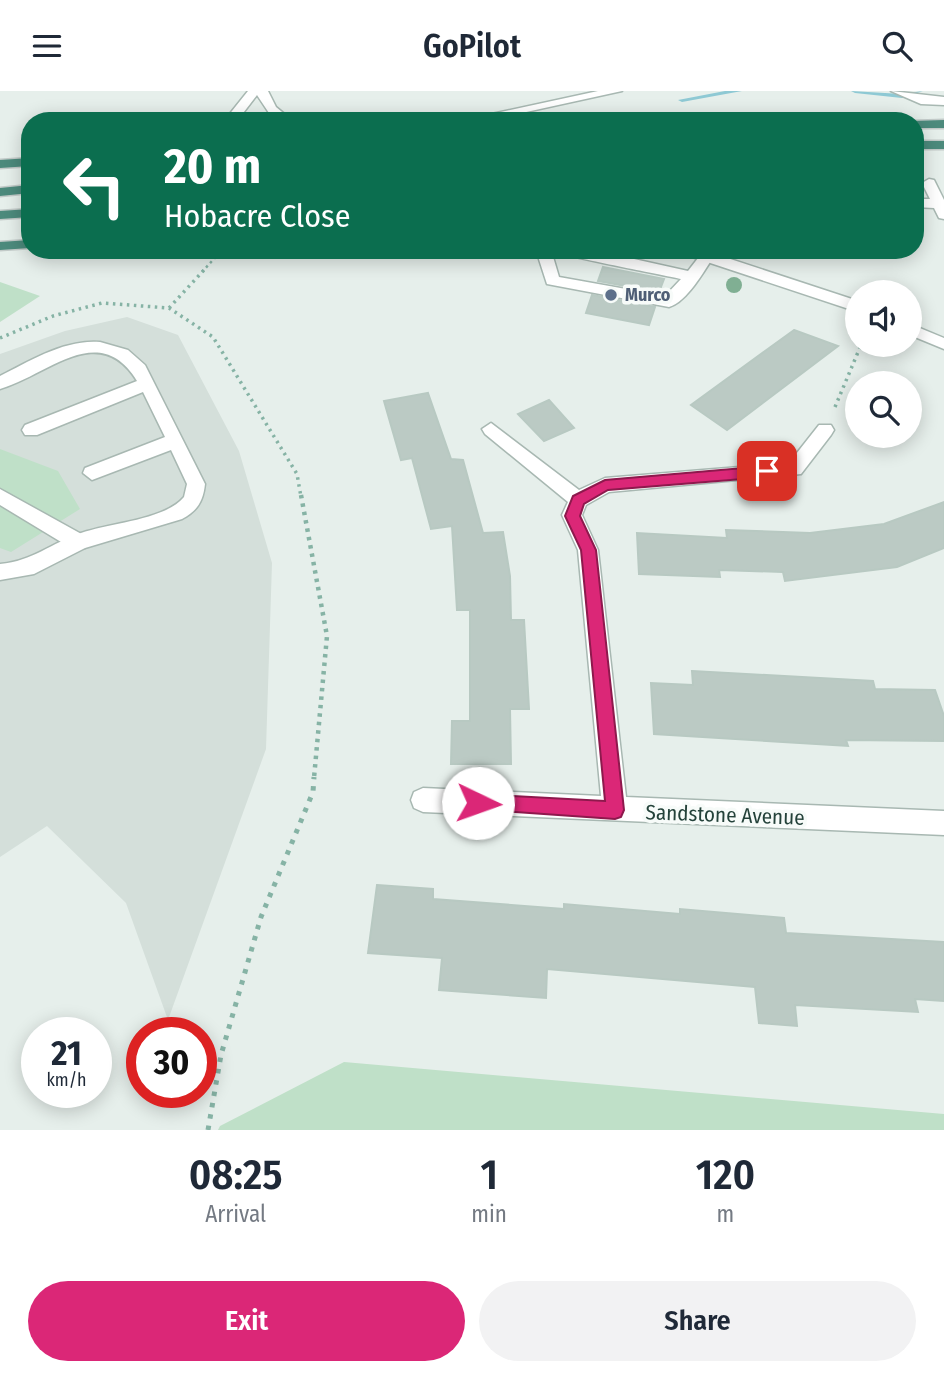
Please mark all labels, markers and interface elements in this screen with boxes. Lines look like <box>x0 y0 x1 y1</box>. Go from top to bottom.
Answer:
icon: menu <box>28 27 66 65</box>
text: GoPilot <box>423 27 521 65</box>
icon: search <box>878 27 916 65</box>
text: 20 m <box>164 137 261 196</box>
icon: left <box>49 140 140 231</box>
text: Hobacre Close <box>164 197 350 235</box>
map controls <box>845 280 922 448</box>
button: sound <box>845 280 922 357</box>
place label: Murco <box>625 284 671 306</box>
marker: Murco <box>603 287 619 303</box>
button: search <box>845 371 922 448</box>
pin <box>737 441 797 501</box>
icon: arrive <box>748 452 786 490</box>
position arrow <box>441 766 515 840</box>
street label: Sandstone Avenue <box>645 799 805 831</box>
speed limit sign: 30 <box>126 1017 217 1108</box>
text: 21 <box>51 1032 82 1074</box>
text: km/h <box>46 1069 87 1091</box>
text: 08:25 <box>189 1150 283 1200</box>
text: 1 <box>480 1150 498 1200</box>
text: 120 <box>696 1150 755 1200</box>
text: Arrival <box>205 1200 266 1228</box>
text: min <box>471 1200 507 1228</box>
text: m <box>717 1200 734 1228</box>
button: Exit <box>28 1281 465 1361</box>
button: Share <box>479 1281 916 1361</box>

